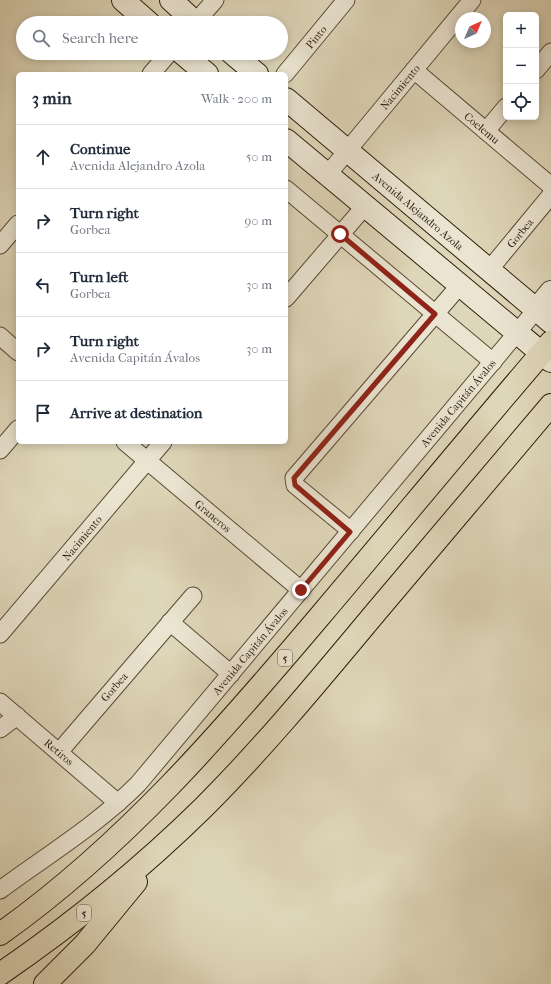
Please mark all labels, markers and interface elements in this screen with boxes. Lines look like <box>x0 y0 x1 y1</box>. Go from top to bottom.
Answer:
north arrow <box>455 12 491 48</box>
map controls <box>503 12 539 120</box>
button: + <box>503 12 539 48</box>
search box <box>16 16 288 60</box>
street label: Pinto <box>303 23 330 51</box>
icon: search <box>30 27 52 49</box>
text: Search here <box>62 29 138 47</box>
button: − <box>503 48 539 84</box>
street label: Nacimiento <box>378 62 423 113</box>
button: locate <box>503 84 539 120</box>
text: 3 min <box>32 88 72 108</box>
text: Walk · 200 m <box>201 91 272 106</box>
street label: Coelemu <box>461 110 503 147</box>
text: Continue <box>70 140 130 158</box>
icon: ahead <box>32 146 54 168</box>
text: 50 m <box>246 149 272 164</box>
text: Avenida Alejandro Azola <box>70 158 205 173</box>
street label: Avenida Alejandro Azola <box>369 169 466 254</box>
text: Turn right <box>70 204 139 222</box>
icon: right <box>32 210 54 232</box>
text: 90 m <box>244 213 272 228</box>
street label: Gorbea <box>505 215 537 251</box>
text: Gorbea <box>70 222 110 237</box>
route start <box>331 225 349 243</box>
text: Turn left <box>70 268 128 286</box>
icon: left <box>32 274 54 296</box>
text: 30 m <box>246 277 272 292</box>
text: Gorbea <box>70 286 110 301</box>
text: Turn right <box>70 332 139 350</box>
icon: right <box>32 338 54 360</box>
text: 30 m <box>246 341 272 356</box>
text: Avenida Capitán Ávalos <box>70 350 200 365</box>
street label: Avenida Capitán Ávalos <box>417 357 499 450</box>
icon: arrive <box>32 402 54 424</box>
text: Arrive at destination <box>70 404 202 422</box>
street label: Graneros <box>192 497 234 535</box>
street label: Nacimiento <box>60 513 105 564</box>
route end <box>292 581 310 599</box>
street label: Avenida Capitán Ávalos <box>209 605 291 698</box>
road number: 5 <box>278 650 292 666</box>
street label: Gorbea <box>98 669 131 705</box>
street label: Retiros <box>41 736 76 769</box>
road number: 5 <box>77 905 91 921</box>

